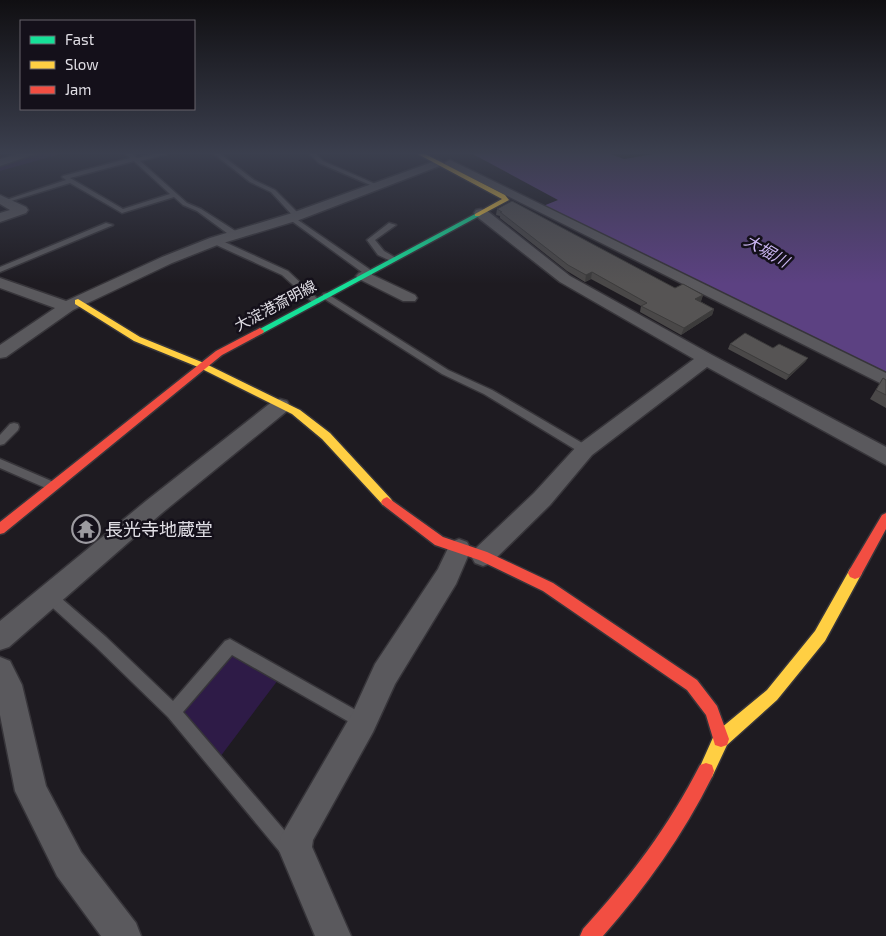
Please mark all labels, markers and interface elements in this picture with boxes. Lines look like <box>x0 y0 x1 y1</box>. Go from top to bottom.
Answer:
legend <box>20 20 195 110</box>
text: Fast <box>65 30 95 48</box>
text: Slow <box>65 55 99 73</box>
text: Jam <box>65 80 91 98</box>
water label: 大堀川 <box>741 230 794 271</box>
street label: 大淀港斎明線 <box>231 276 319 334</box>
temple icon: 長光寺地蔵堂 <box>71 514 101 544</box>
place label: 長光寺地蔵堂 <box>105 518 213 540</box>

